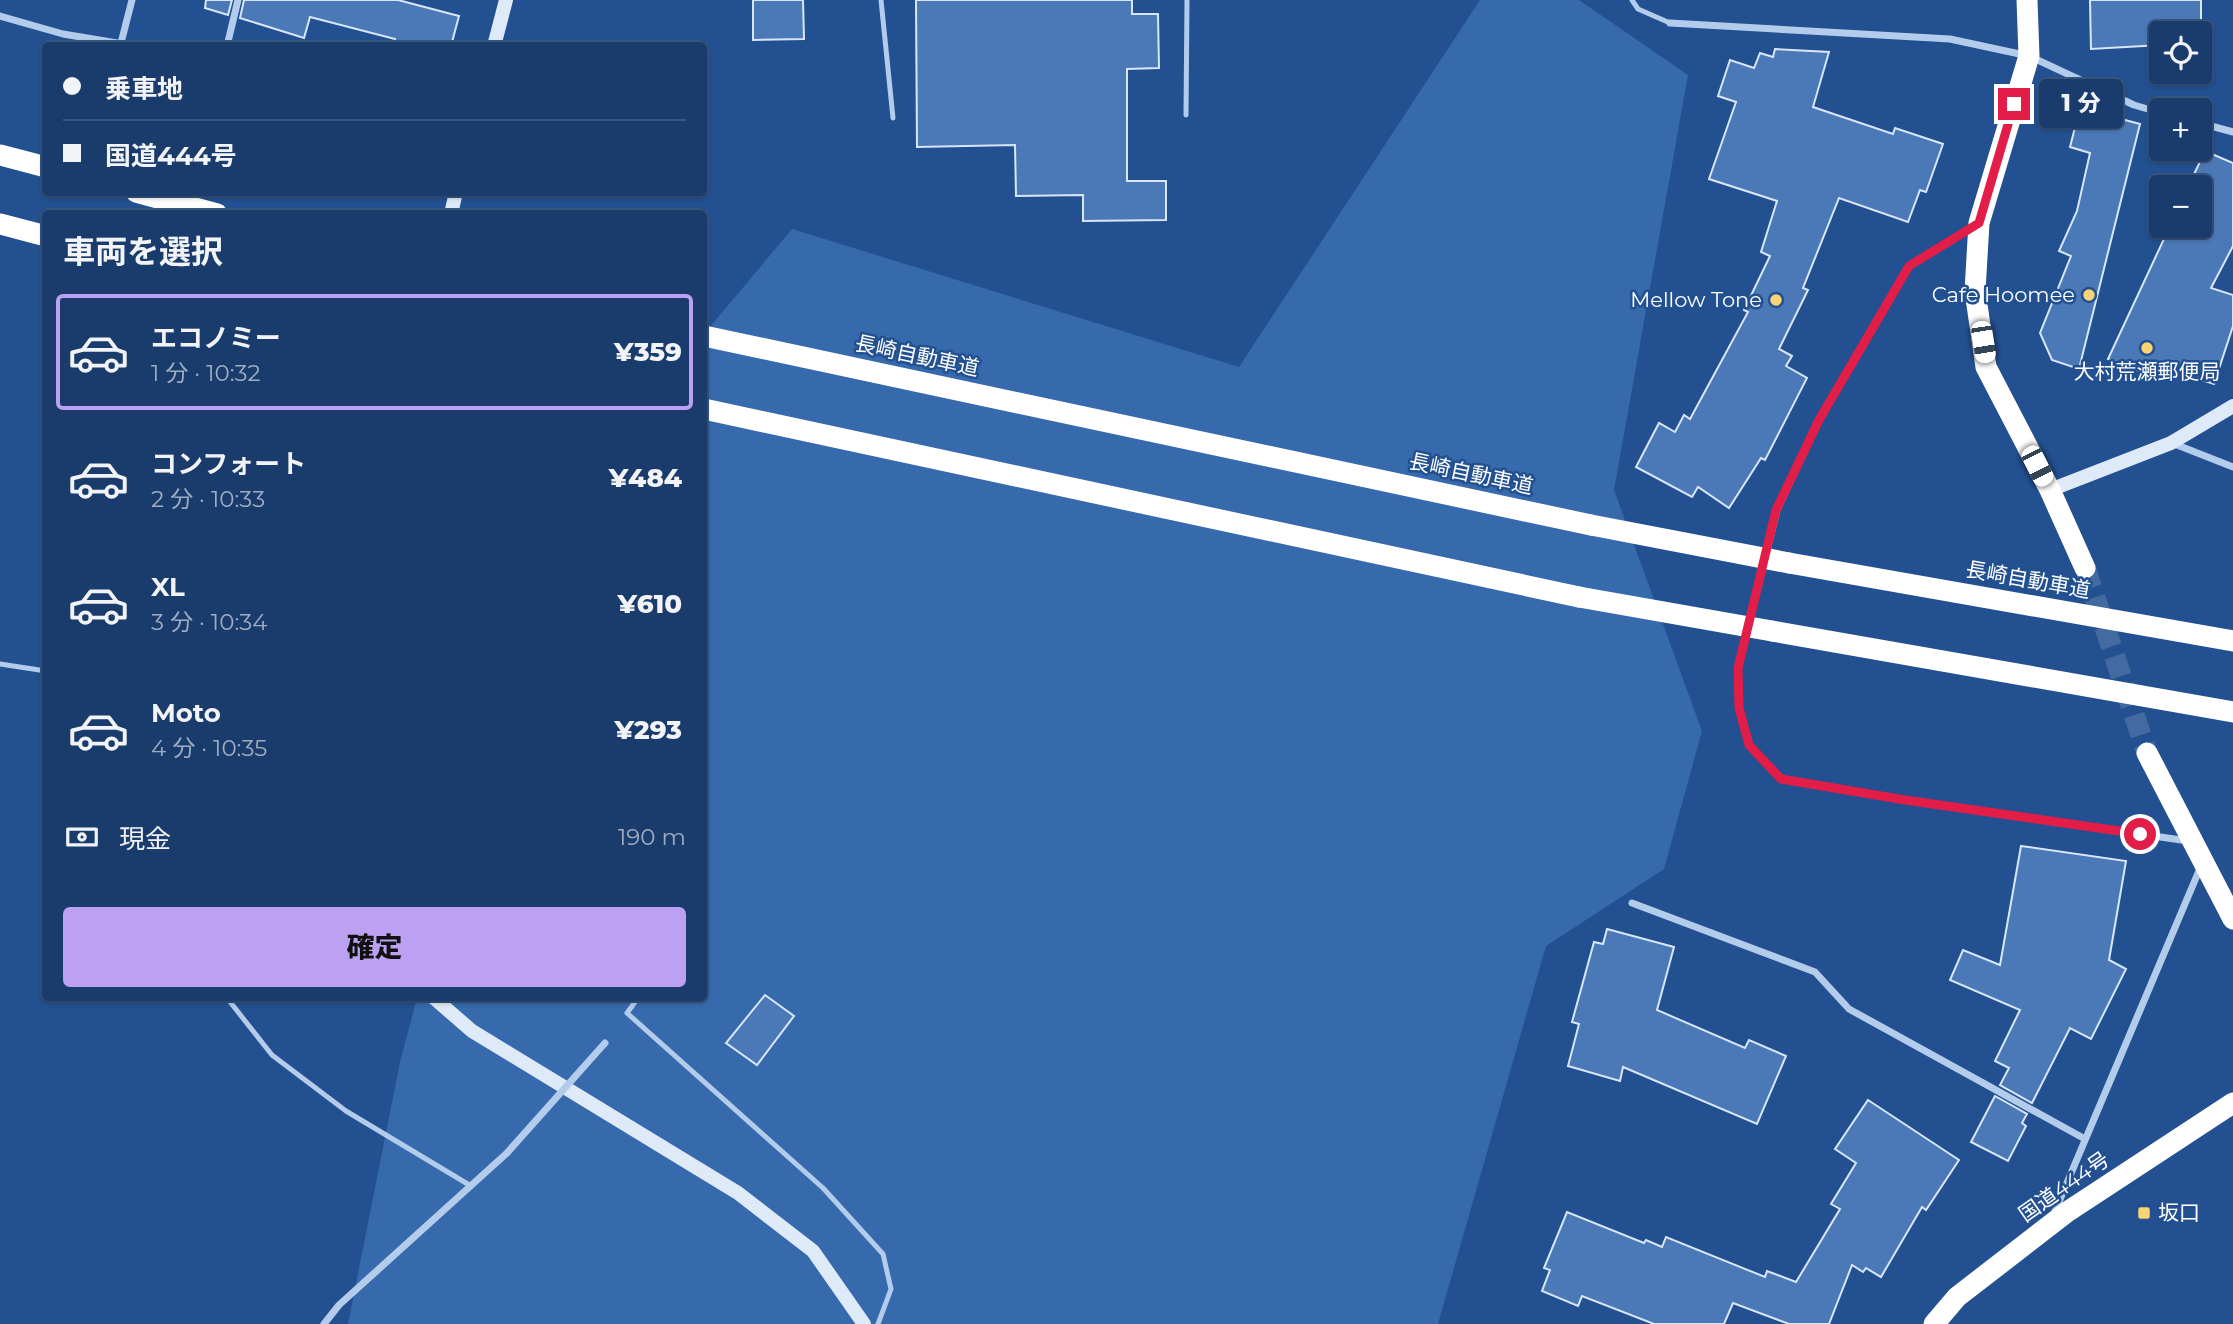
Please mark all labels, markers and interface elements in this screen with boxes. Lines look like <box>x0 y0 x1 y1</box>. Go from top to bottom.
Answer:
map controls <box>2149 21 2212 238</box>
button: locate <box>2149 21 2212 84</box>
text: 乗車地 <box>105 73 183 105</box>
callout: 1 分 <box>2038 80 2122 128</box>
route end <box>1998 88 2030 120</box>
text: 1 分 <box>2061 89 2101 117</box>
button: + <box>2149 98 2212 161</box>
text: 国道444号 <box>105 140 237 172</box>
button: − <box>2149 175 2212 238</box>
text: 車両を選択 <box>63 232 223 271</box>
place label: Cafe Hoomee <box>1932 282 2075 307</box>
place label: Mellow Tone <box>1630 287 1762 312</box>
marker: Cafe Hoomee <box>2081 287 2097 303</box>
marker: Mellow Tone <box>1768 292 1784 308</box>
car <box>1970 320 1997 364</box>
icon: car <box>67 321 130 384</box>
text: エコノミー <box>151 322 281 354</box>
street label: 長崎自動車道 <box>853 330 981 381</box>
text: ¥359 <box>614 336 682 368</box>
marker: 大村荒瀬郵便局 <box>2139 340 2155 356</box>
text: 1 分 · 10:32 <box>151 359 261 387</box>
place label: 大村荒瀬郵便局 <box>2074 359 2221 384</box>
car <box>2019 443 2056 489</box>
icon: car <box>67 447 130 510</box>
text: コンフォート <box>151 448 306 480</box>
street label: 長崎自動車道 <box>1407 448 1535 499</box>
text: ¥484 <box>609 462 682 494</box>
text: 2 分 · 10:33 <box>151 485 265 513</box>
street label: 長崎自動車道 <box>1964 556 2092 603</box>
text: XL <box>151 571 185 603</box>
icon: car <box>67 573 130 636</box>
text: ¥610 <box>618 588 682 620</box>
text: 3 分 · 10:34 <box>151 608 267 636</box>
text: Moto <box>151 697 221 729</box>
icon: car <box>67 699 130 762</box>
text: ¥293 <box>615 714 682 746</box>
text: 4 分 · 10:35 <box>151 734 267 762</box>
icon: cash <box>63 818 101 856</box>
route start <box>2124 818 2156 850</box>
text: 現金 <box>119 823 171 855</box>
text: 190 m <box>618 823 686 851</box>
button: 確定 <box>63 907 686 987</box>
street label: 国道444号 <box>2014 1146 2114 1227</box>
place label: 坂口 <box>2158 1200 2200 1225</box>
marker: 坂口 <box>2136 1205 2152 1221</box>

